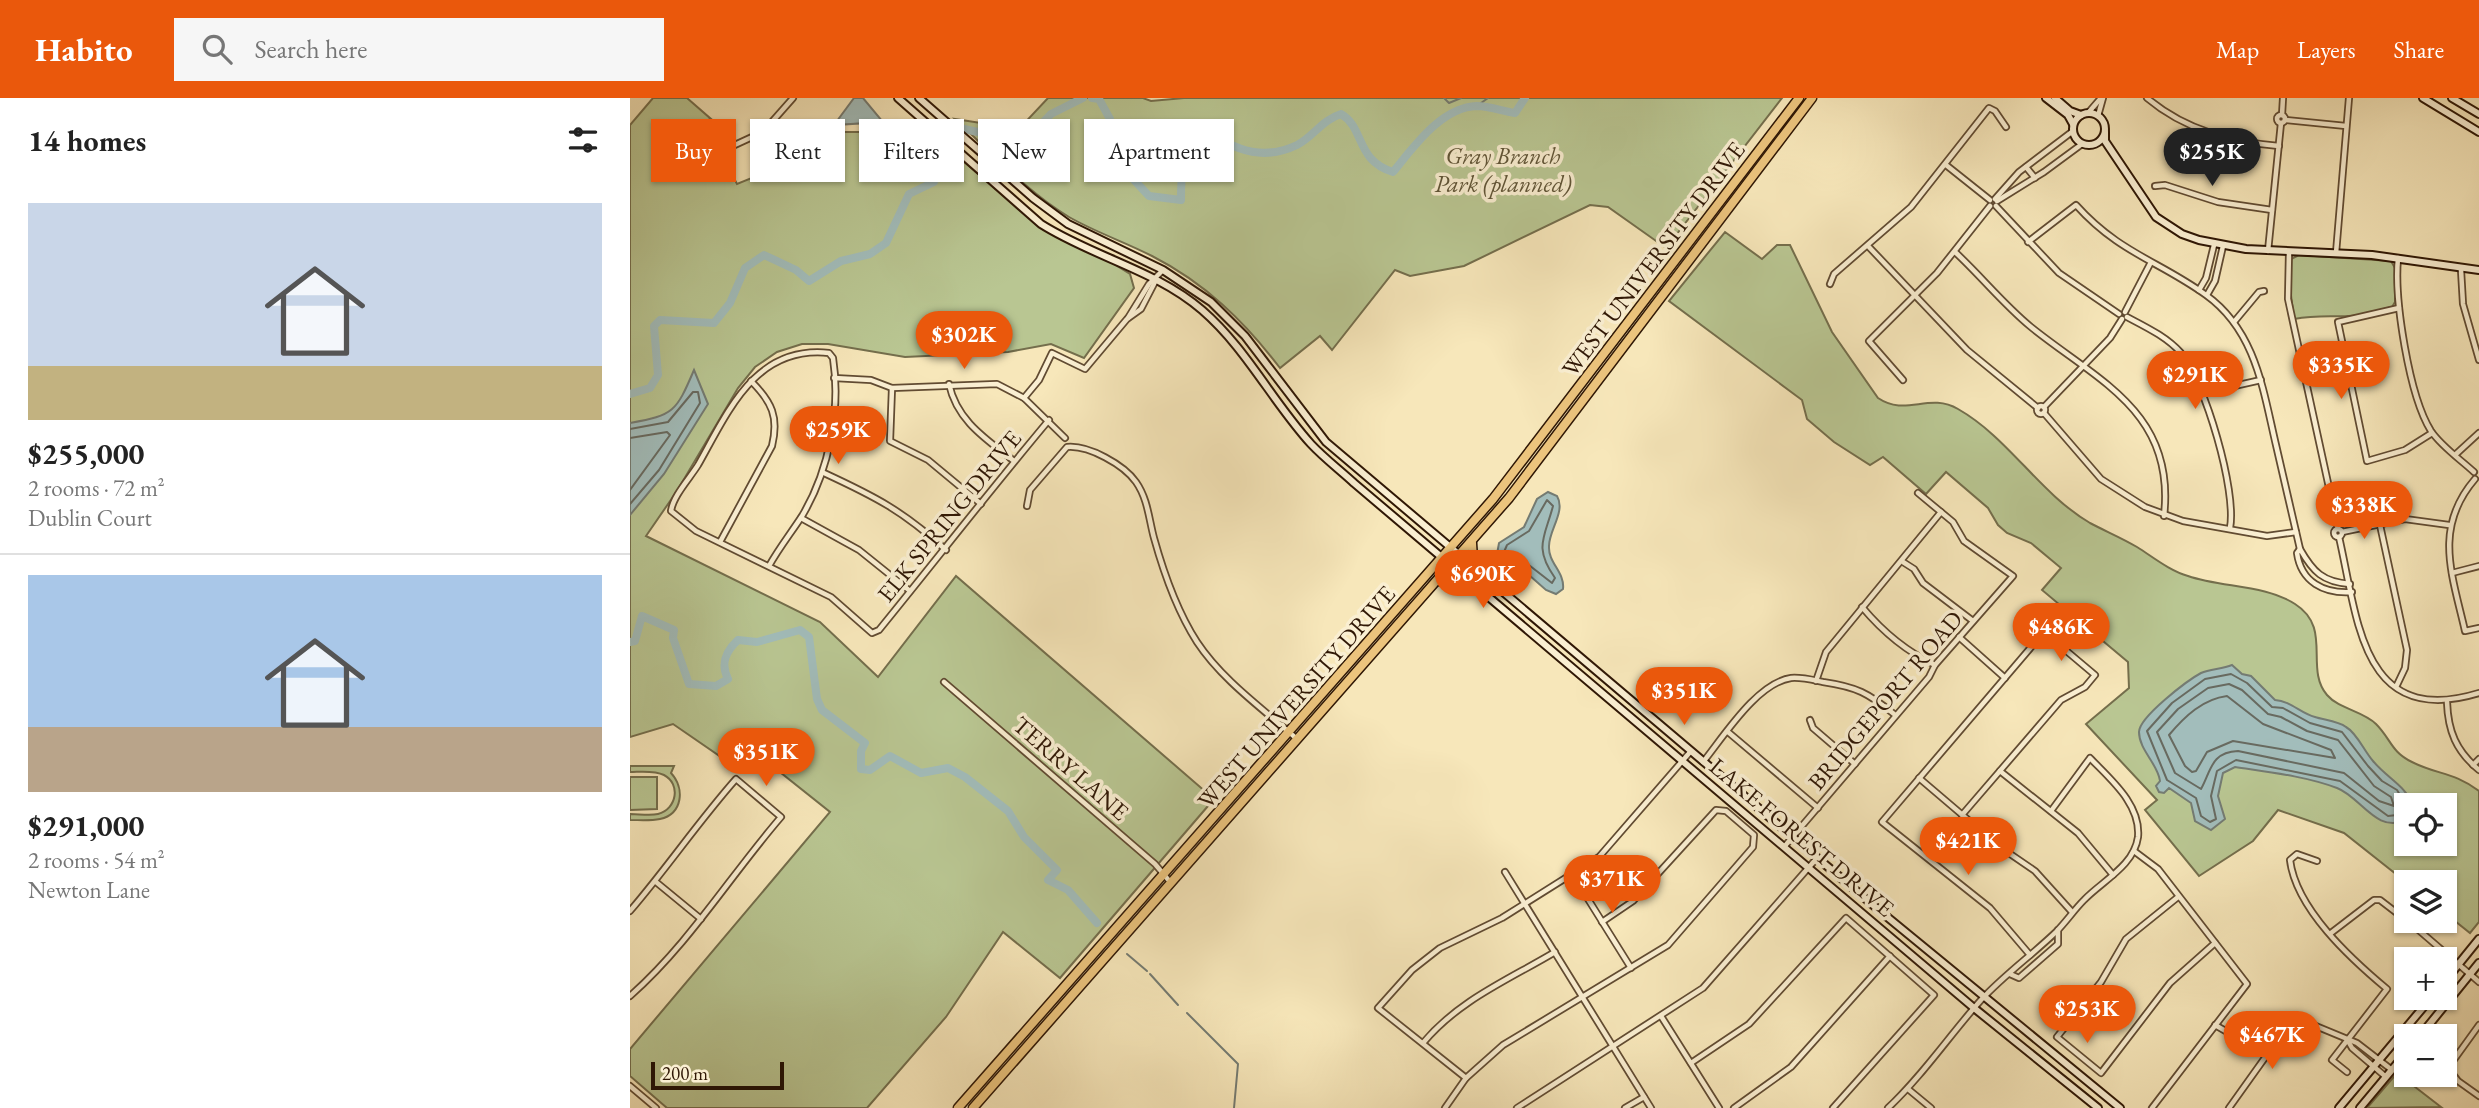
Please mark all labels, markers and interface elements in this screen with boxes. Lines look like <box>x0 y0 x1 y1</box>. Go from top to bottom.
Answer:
search box <box>174 18 664 81</box>
text: Habito <box>35 28 132 71</box>
icon: search <box>198 30 236 68</box>
text: Search here <box>254 32 367 66</box>
text: Map <box>2216 34 2259 65</box>
text: Layers <box>2297 34 2356 65</box>
text: Share <box>2394 34 2444 65</box>
chip: Buy <box>651 119 736 182</box>
chip: Rent <box>750 119 845 182</box>
chip: Filters <box>859 119 964 182</box>
chip: New <box>978 119 1070 182</box>
chip: Apartment <box>1084 119 1234 182</box>
text: 14 homes <box>28 121 146 160</box>
icon: filters <box>564 121 602 159</box>
pin: $255K <box>2163 129 2261 188</box>
street label: WEST UNIVERSITY DRIVE <box>1554 135 1752 383</box>
text: $255K <box>2180 136 2244 166</box>
park label: Gray Branch Park (planned) <box>1434 140 1572 199</box>
icon: home <box>252 248 378 374</box>
pin: $302K <box>915 312 1013 371</box>
text: $302K <box>932 319 996 349</box>
pin: $335K <box>2292 342 2390 401</box>
text: $335K <box>2309 349 2373 379</box>
pin: $291K <box>2146 352 2244 411</box>
text: $291K <box>2163 359 2227 389</box>
pin: $259K <box>789 406 887 466</box>
text: $259K <box>806 414 870 444</box>
street label: ELK SPRING DRIVE <box>870 424 1028 608</box>
text: $255,000 <box>28 434 144 473</box>
text: 2 rooms · 72 m² <box>28 473 165 503</box>
pin: $338K <box>2315 482 2413 541</box>
text: $338K <box>2332 489 2396 519</box>
text: Dublin Court <box>28 503 152 533</box>
pin: $690K <box>1434 550 1532 610</box>
text: $690K <box>1451 558 1515 588</box>
street label: WEST UNIVERSITY DRIVE <box>1190 579 1402 815</box>
pin: $486K <box>2012 603 2110 663</box>
street label: BRIDGEPORT ROAD <box>1801 604 1969 796</box>
text: $486K <box>2029 611 2093 641</box>
icon: home <box>252 620 378 746</box>
pin: $351K <box>1635 668 1733 727</box>
text: $351K <box>1652 675 1716 705</box>
street label: TERRY LANE <box>1007 709 1135 827</box>
pin: $351K <box>717 728 815 788</box>
text: $351K <box>734 736 798 766</box>
street label: LAKE FOREST DRIVE <box>1703 751 1901 923</box>
map controls <box>2394 793 2457 1087</box>
button: locate <box>2394 793 2457 856</box>
text: $291,000 <box>28 806 144 845</box>
pin: $421K <box>1919 818 2017 877</box>
text: $421K <box>1936 825 2000 855</box>
text: 2 rooms · 54 m² <box>28 845 165 875</box>
pin: $371K <box>1563 856 1661 915</box>
text: $371K <box>1580 863 1644 893</box>
button: layers <box>2394 870 2457 933</box>
text: Newton Lane <box>28 875 150 905</box>
button: + <box>2394 947 2457 1010</box>
pin: $253K <box>2038 986 2136 1045</box>
text: $253K <box>2055 993 2119 1023</box>
pin: $467K <box>2223 1012 2321 1071</box>
text: $467K <box>2240 1019 2304 1049</box>
button: − <box>2394 1024 2457 1087</box>
scale bar <box>651 1059 784 1091</box>
text: 200 m <box>662 1061 708 1086</box>

